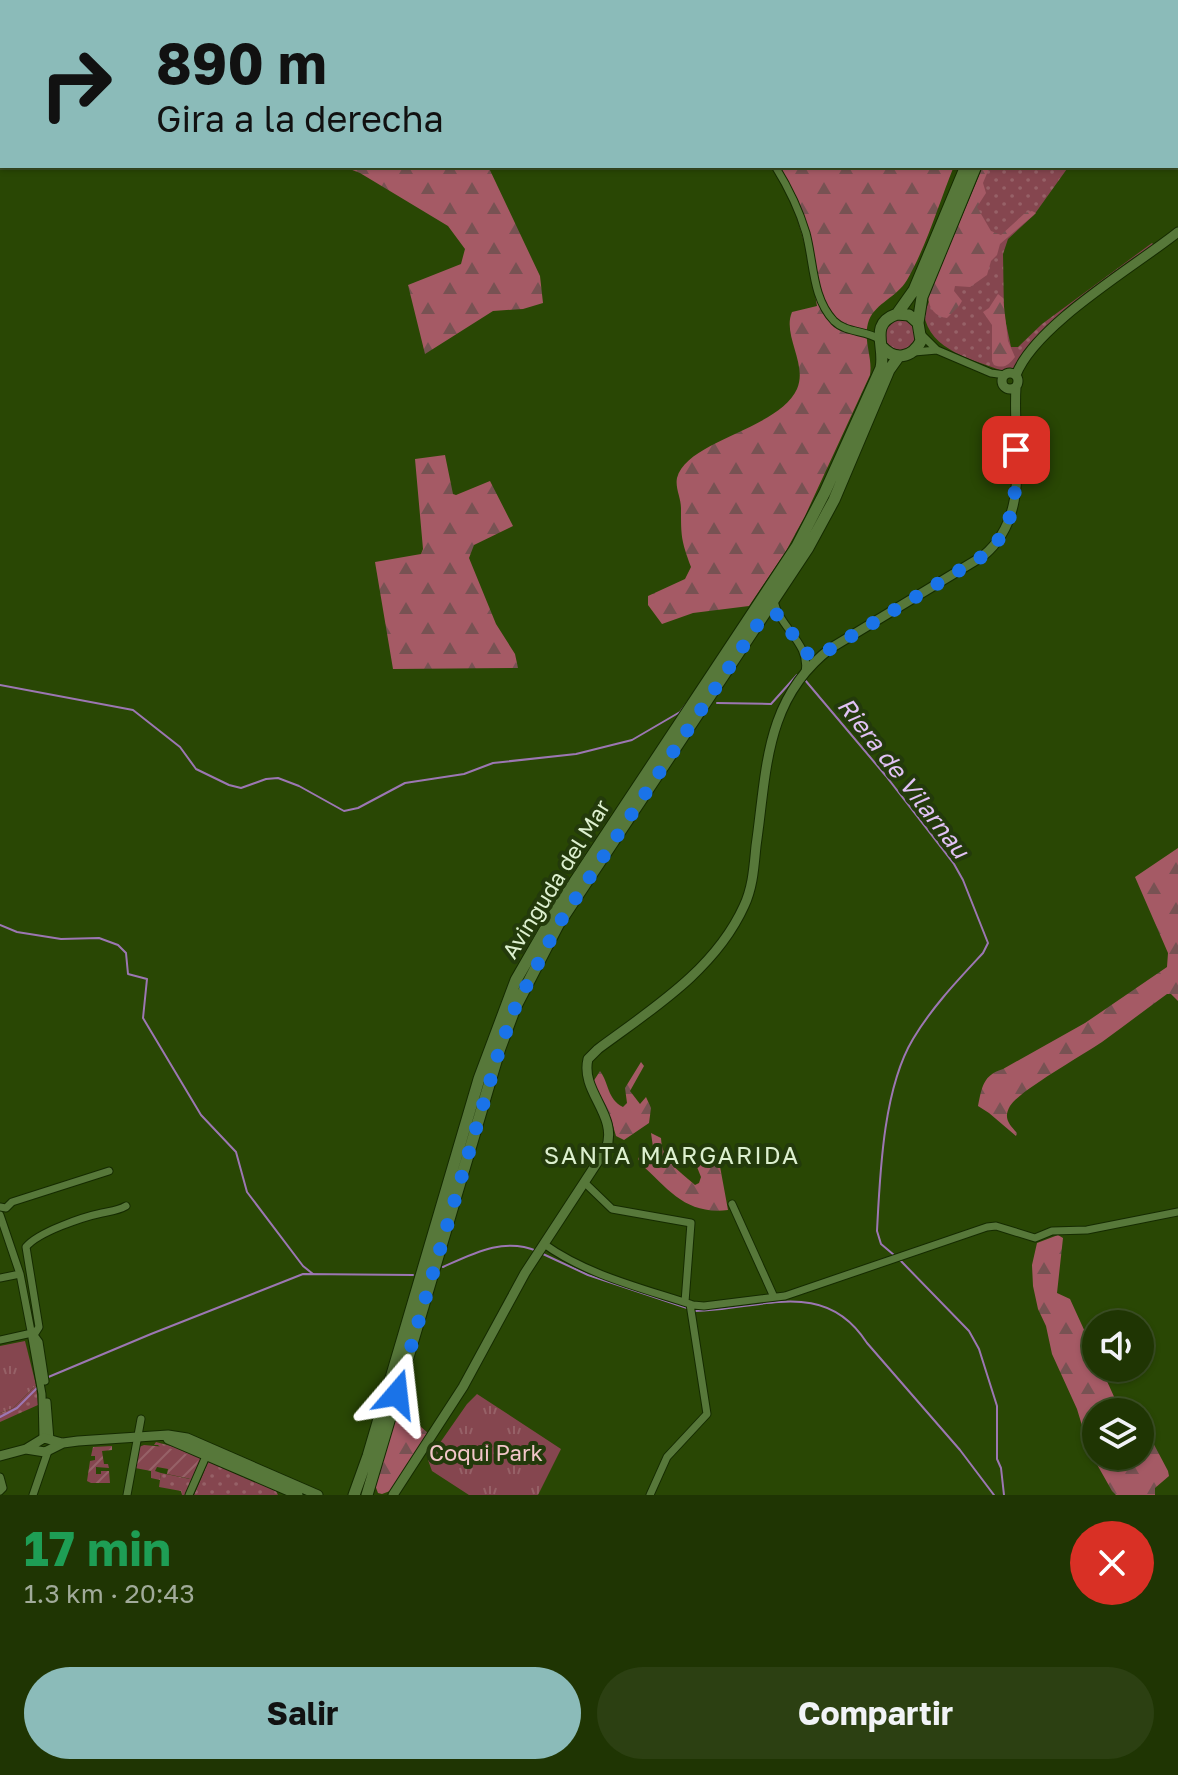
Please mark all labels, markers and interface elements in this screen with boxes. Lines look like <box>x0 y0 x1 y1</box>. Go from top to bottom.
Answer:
text: 890 m <box>156 29 327 96</box>
icon: right <box>24 32 128 136</box>
text: Gira a la derecha <box>156 97 444 140</box>
pin <box>982 416 1050 484</box>
icon: arrive <box>994 428 1038 472</box>
water label: Riera de Vilarnau <box>832 691 977 864</box>
street label: Avinguda del Mar <box>496 794 616 963</box>
district label: SANTA MARGARIDA <box>544 1140 800 1169</box>
map controls <box>1082 1310 1154 1470</box>
button: sound <box>1082 1310 1154 1382</box>
position arrow <box>355 1352 439 1436</box>
button: layers <box>1082 1398 1154 1470</box>
park label: Coqui Park <box>429 1439 543 1466</box>
text: 17 min <box>24 1519 171 1577</box>
button: close <box>1070 1521 1154 1605</box>
text: 1.3 km · 20:43 <box>24 1578 195 1609</box>
button: Salir <box>24 1667 581 1759</box>
button: Compartir <box>597 1667 1154 1759</box>

